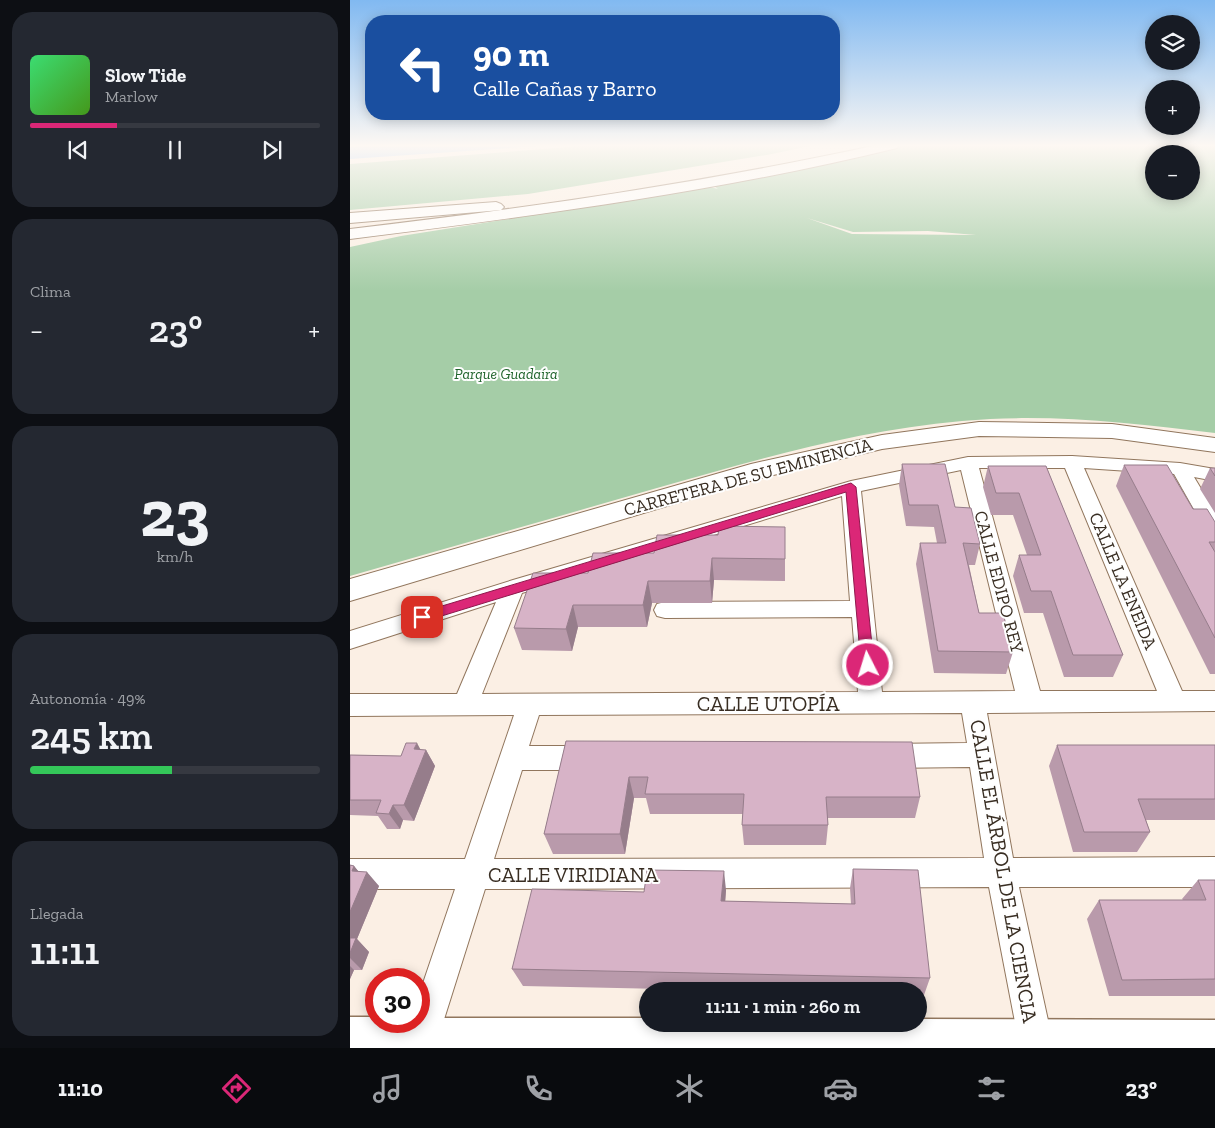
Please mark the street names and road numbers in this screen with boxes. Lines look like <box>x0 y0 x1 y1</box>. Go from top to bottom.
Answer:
street label: CARRETERA DE SU EMINENCIA <box>621 433 875 521</box>
street label: CALLE EDIPO REY <box>969 508 1029 656</box>
street label: CALLE LA ENEIDA <box>1084 509 1162 653</box>
street label: CALLE UTOPÍA <box>697 691 840 716</box>
street label: CALLE EL ÁRBOL DE LA CIENCIA <box>965 718 1043 1025</box>
street label: CALLE VIRIDIANA <box>488 862 658 887</box>

